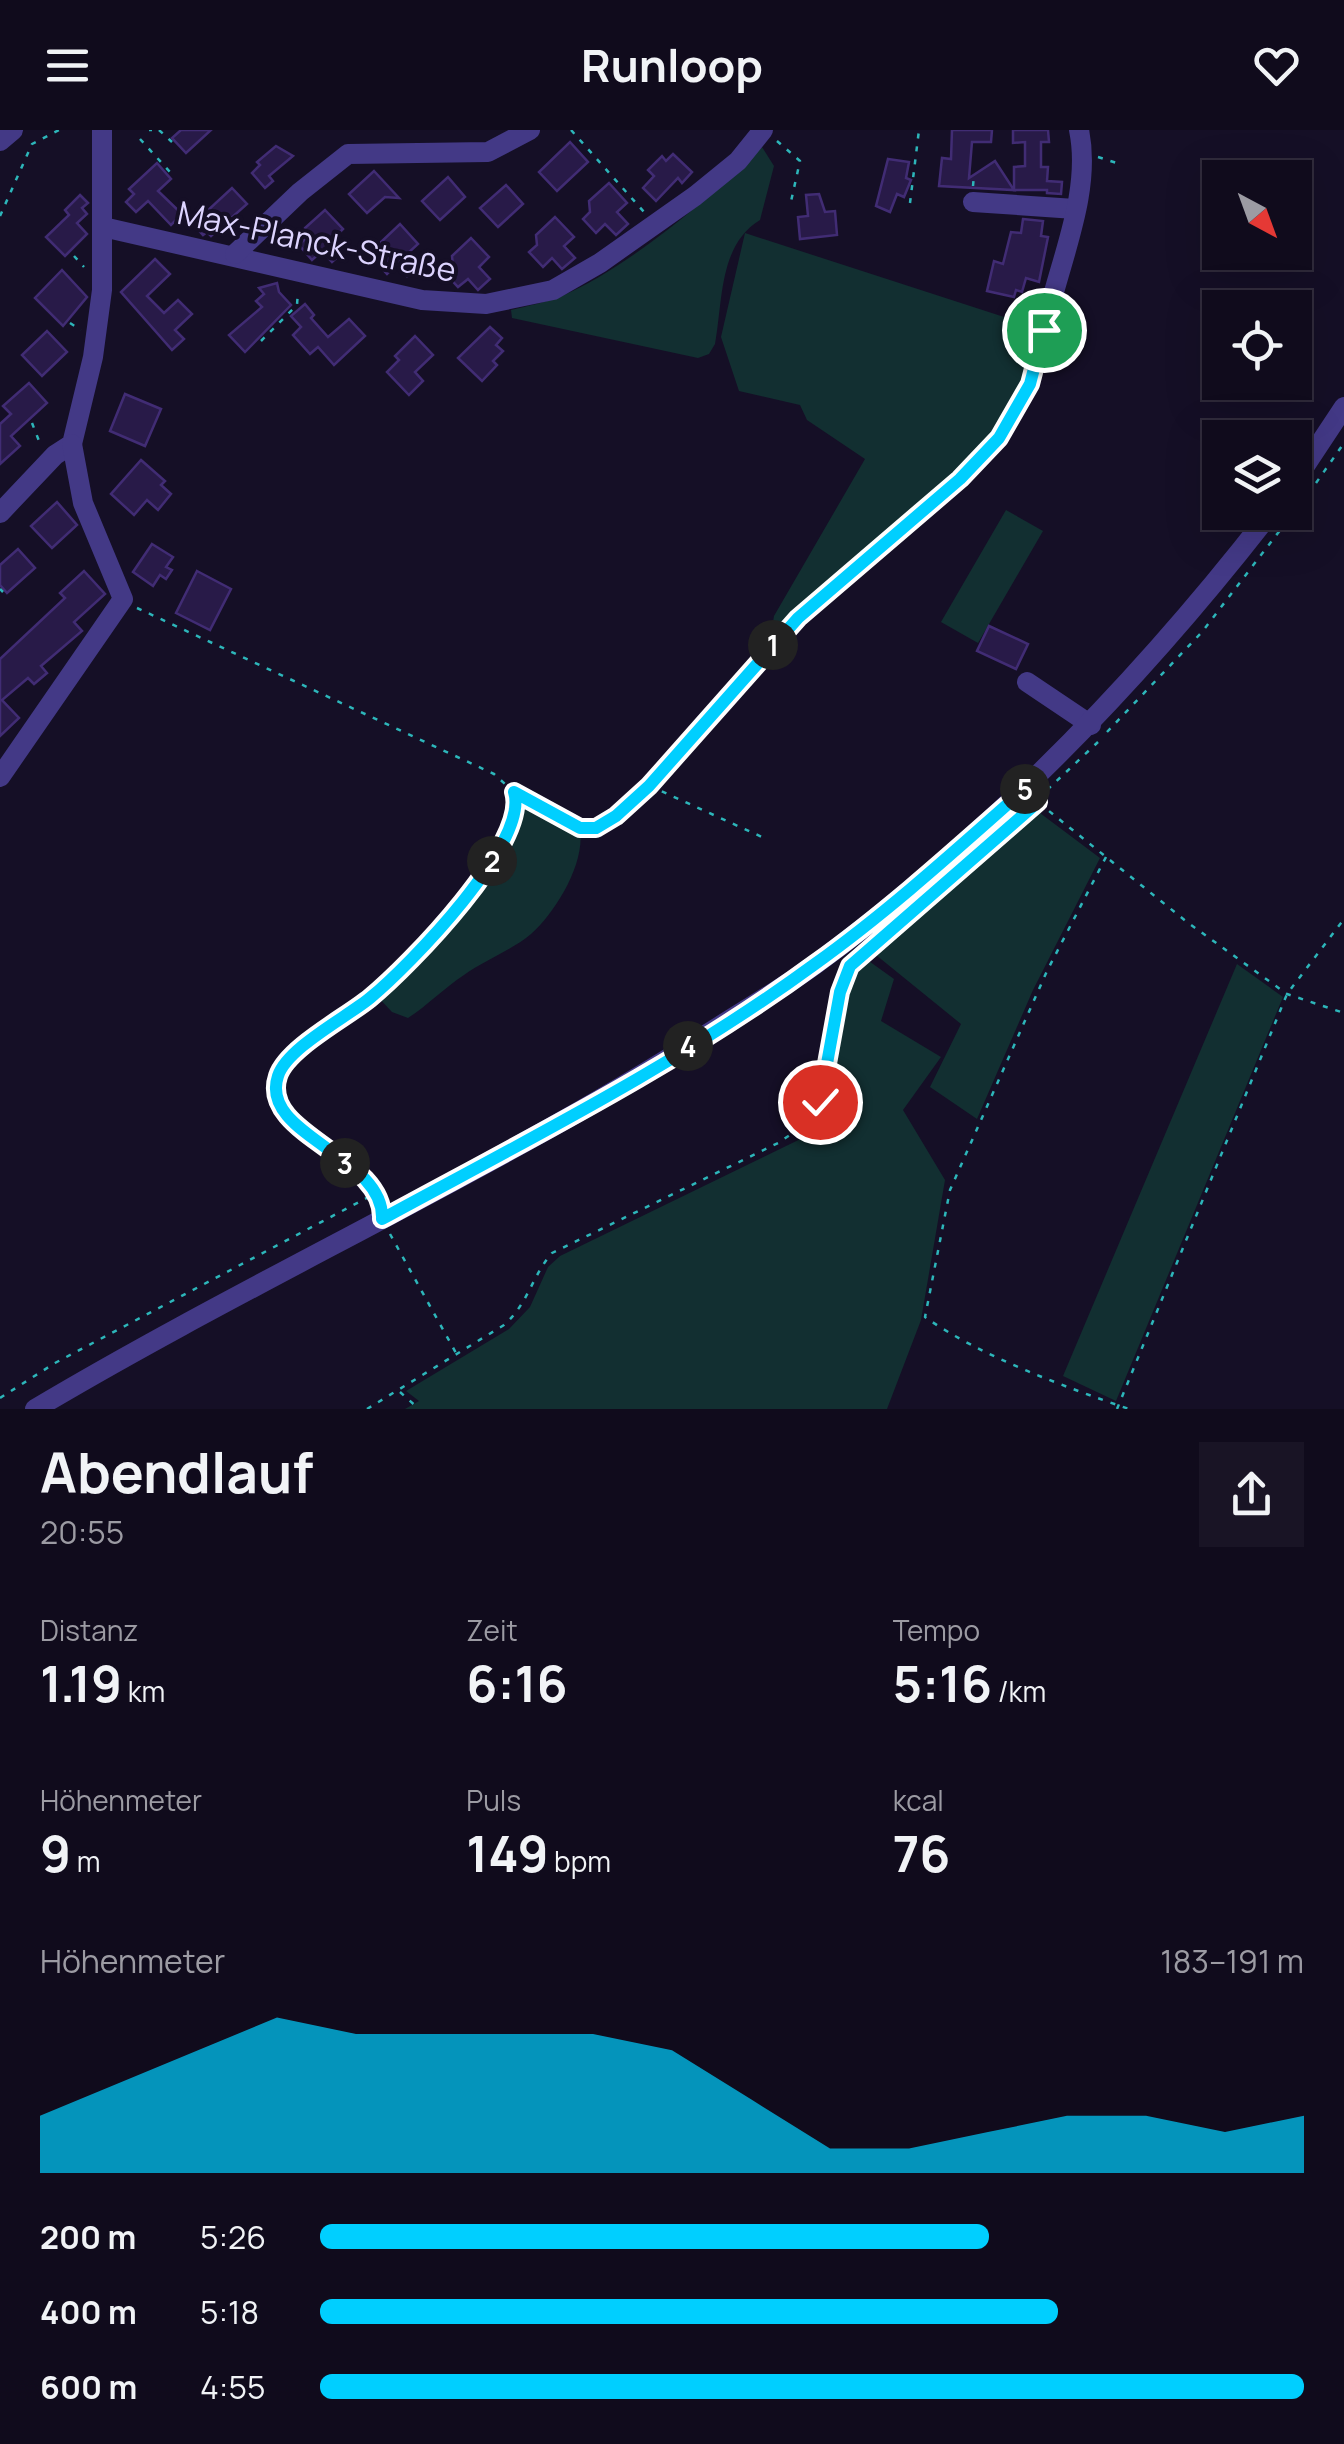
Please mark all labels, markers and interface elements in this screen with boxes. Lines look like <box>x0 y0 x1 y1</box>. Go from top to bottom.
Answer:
text: Runloop <box>581 34 763 96</box>
icon: menu <box>40 38 95 93</box>
icon: heart <box>1249 38 1304 93</box>
north arrow <box>1202 160 1312 270</box>
map controls <box>1202 160 1312 530</box>
street label: Max-Planck-Straße <box>174 190 460 292</box>
pin <box>1002 288 1087 373</box>
button: locate <box>1202 290 1312 400</box>
icon: arrive <box>1017 303 1072 358</box>
button: layers <box>1202 420 1312 530</box>
pin: 1 <box>748 620 798 670</box>
text: 1 <box>767 626 779 664</box>
pin: 5 <box>1000 764 1050 814</box>
text: 5 <box>1017 770 1033 808</box>
pin: 2 <box>467 836 517 886</box>
text: 2 <box>484 842 500 880</box>
pin: 4 <box>663 1021 713 1071</box>
text: 4 <box>679 1027 697 1065</box>
pin <box>778 1060 863 1145</box>
icon: check <box>793 1075 848 1130</box>
pin: 3 <box>320 1138 370 1188</box>
text: 3 <box>337 1144 353 1182</box>
text: Abendlauf <box>40 1434 313 1510</box>
button: share <box>1199 1442 1304 1547</box>
text: 20:55 <box>40 1510 124 1554</box>
text: Distanz <box>40 1611 138 1649</box>
text: Zeit <box>466 1611 518 1649</box>
text: Tempo <box>893 1611 980 1649</box>
text: 1.19 <box>40 1649 122 1717</box>
text: 6:16 <box>466 1649 568 1717</box>
text: 5:16 <box>893 1649 992 1717</box>
text: km <box>122 1672 165 1710</box>
text: /km <box>992 1672 1046 1710</box>
text: Höhenmeter <box>40 1781 202 1819</box>
text: Puls <box>466 1781 521 1819</box>
text: kcal <box>893 1781 944 1819</box>
text: 9 <box>40 1819 71 1887</box>
text: 149 <box>466 1819 548 1887</box>
text: 76 <box>893 1819 950 1887</box>
text: m <box>71 1842 100 1880</box>
text: bpm <box>548 1842 611 1880</box>
text: Höhenmeter <box>40 1939 225 1983</box>
text: 183–191 m <box>1160 1939 1304 1983</box>
text: 200 m <box>40 2215 136 2259</box>
text: 5:26 <box>200 2215 266 2259</box>
text: 400 m <box>40 2290 137 2334</box>
text: 5:18 <box>200 2290 259 2334</box>
text: 600 m <box>40 2365 137 2409</box>
text: 4:55 <box>200 2365 265 2409</box>

